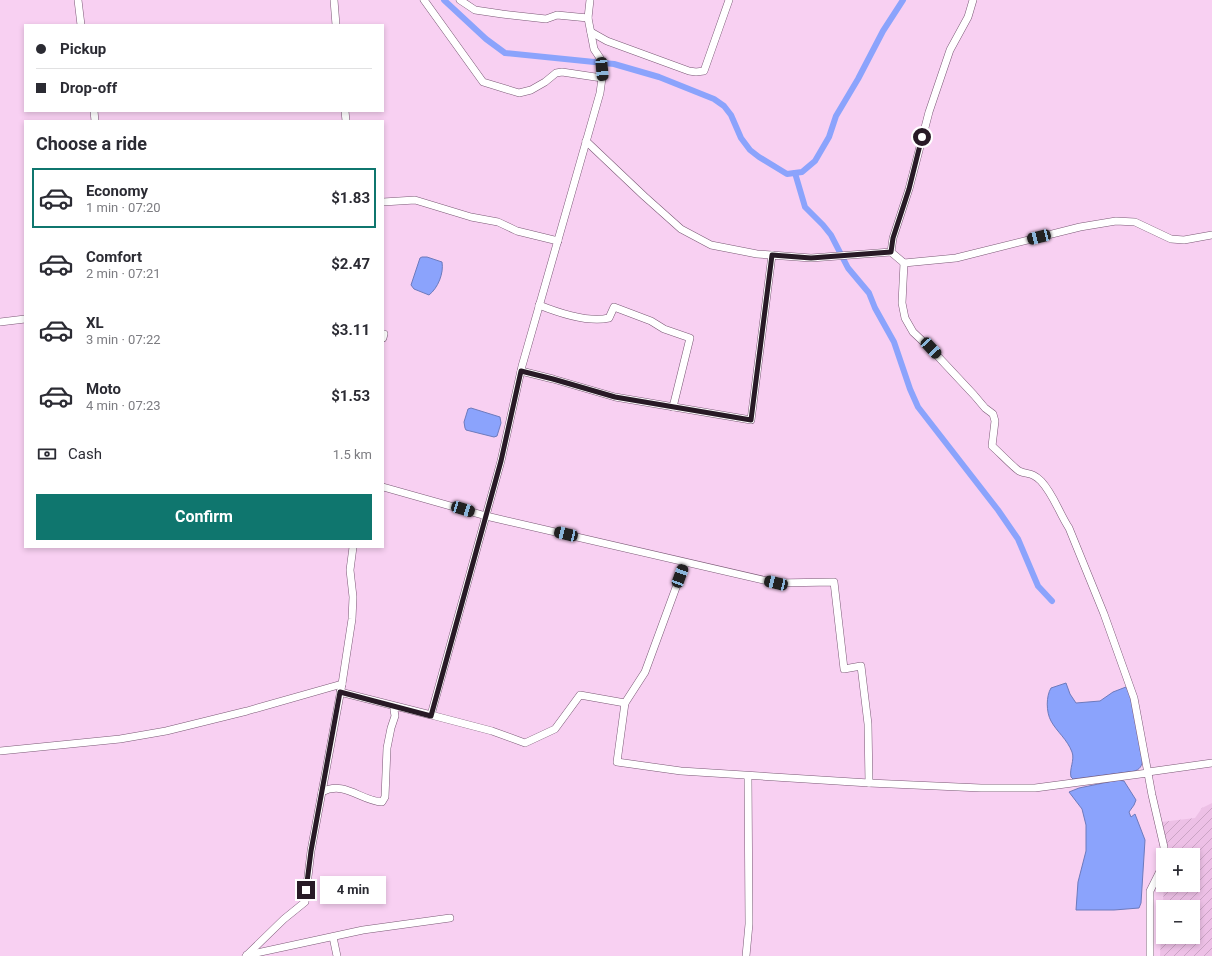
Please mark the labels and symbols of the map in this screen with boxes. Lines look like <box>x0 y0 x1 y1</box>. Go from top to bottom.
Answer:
car <box>595 57 609 81</box>
route start <box>913 128 931 146</box>
car <box>1026 228 1052 246</box>
car <box>918 335 944 361</box>
car <box>450 500 476 518</box>
car <box>553 525 579 543</box>
car <box>670 563 690 589</box>
car <box>763 574 789 592</box>
callout: 4 min <box>320 876 386 904</box>
route end <box>297 881 315 899</box>

